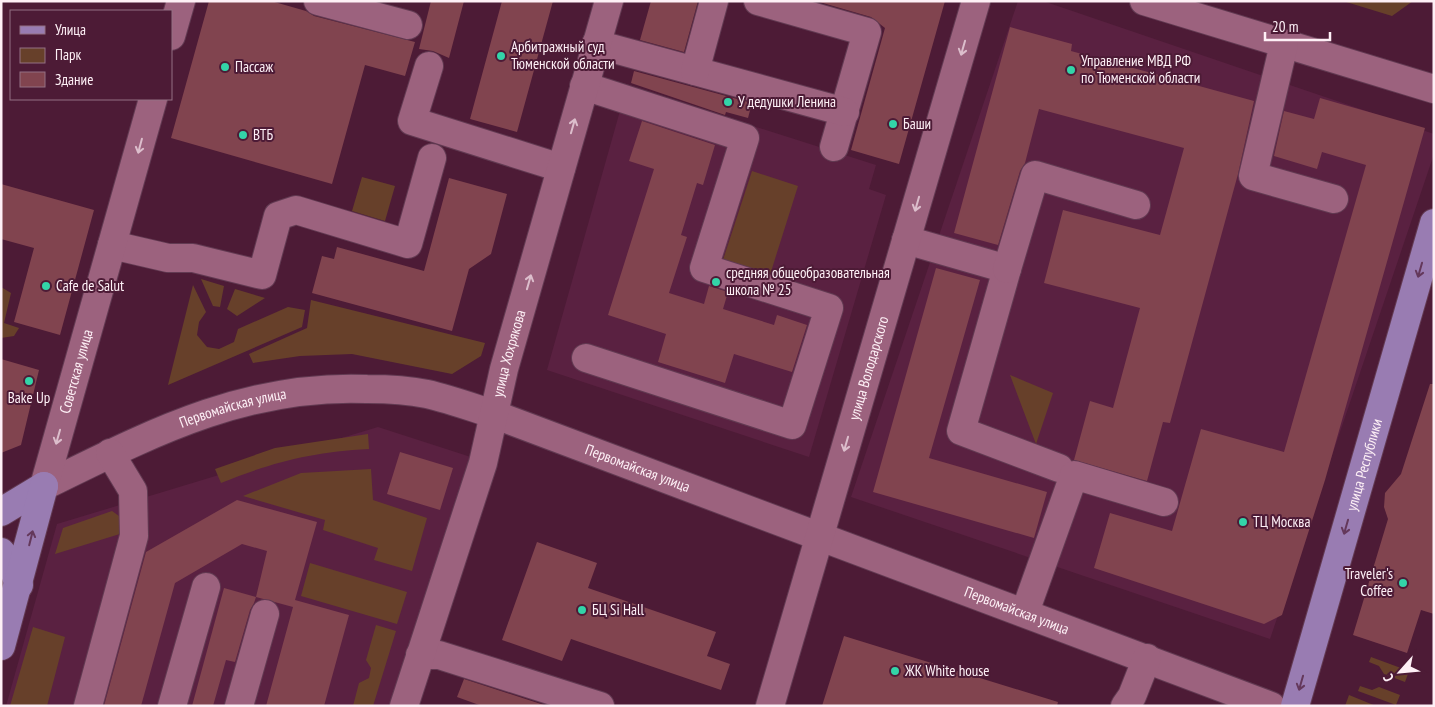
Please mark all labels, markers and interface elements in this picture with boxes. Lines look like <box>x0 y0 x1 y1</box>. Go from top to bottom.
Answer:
legend <box>10 10 172 100</box>
scale bar <box>1265 10 1330 42</box>
text: 20 m <box>1272 17 1298 36</box>
text: Улица <box>55 20 86 39</box>
place label: Арбитражный суд Тюменской области <box>511 37 615 73</box>
one-way arrow <box>957 40 967 56</box>
text: Парк <box>55 45 81 64</box>
marker: Арбитражный суд Тюменской области <box>495 50 507 62</box>
place label: Управление МВД РФ по Тюменской области <box>1081 51 1200 87</box>
place label: Пассаж <box>235 57 274 76</box>
marker: Пассаж <box>219 61 231 73</box>
marker: Управление МВД РФ по Тюменской области <box>1065 64 1077 76</box>
text: Здание <box>55 70 93 89</box>
place label: У дедушки Ленина <box>738 92 836 111</box>
marker: У дедушки Ленина <box>722 96 734 108</box>
place label: Баши <box>903 114 931 133</box>
marker: Баши <box>887 118 899 130</box>
one-way arrow <box>569 119 578 135</box>
place label: ВТБ <box>253 125 273 144</box>
marker: ВТБ <box>237 129 249 141</box>
one-way arrow <box>135 137 144 153</box>
one-way arrow <box>911 195 921 211</box>
one-way arrow <box>1415 261 1425 277</box>
place label: средняя общеобразовательная школа № 25 <box>726 263 890 299</box>
one-way arrow <box>524 275 534 291</box>
place label: Cafe de Salut <box>56 276 124 295</box>
marker: средняя общеобразовательная школа № 25 <box>710 276 722 288</box>
marker: Cafe de Salut <box>40 280 52 292</box>
street label: улица Хохрякова <box>488 308 529 399</box>
street label: улица Володарского <box>844 314 892 422</box>
street label: Советская улица <box>55 327 97 416</box>
marker: Bake Up <box>23 375 35 387</box>
street label: Первомайская улица <box>176 384 288 432</box>
place label: Bake Up <box>8 388 50 407</box>
street label: улица Республики <box>1342 416 1386 513</box>
one-way arrow <box>53 428 62 444</box>
one-way arrow <box>840 435 850 451</box>
street label: Первомайская улица <box>583 439 693 496</box>
place label: ТЦ Москва <box>1253 512 1310 531</box>
marker: ТЦ Москва <box>1237 516 1249 528</box>
one-way arrow <box>1341 518 1351 534</box>
one-way arrow <box>27 530 36 546</box>
place label: Traveler's Coffee <box>1345 564 1393 600</box>
marker: Traveler's Coffee <box>1397 577 1409 589</box>
street label: Первомайская улица <box>962 582 1072 638</box>
place label: БЦ Si Hall <box>592 600 645 619</box>
marker: БЦ Si Hall <box>576 604 588 616</box>
north arrow <box>1375 647 1425 697</box>
place label: ЖК White house <box>904 661 990 680</box>
marker: ЖК White house <box>889 665 901 677</box>
text: С <box>1379 670 1398 685</box>
one-way arrow <box>1296 675 1306 691</box>

